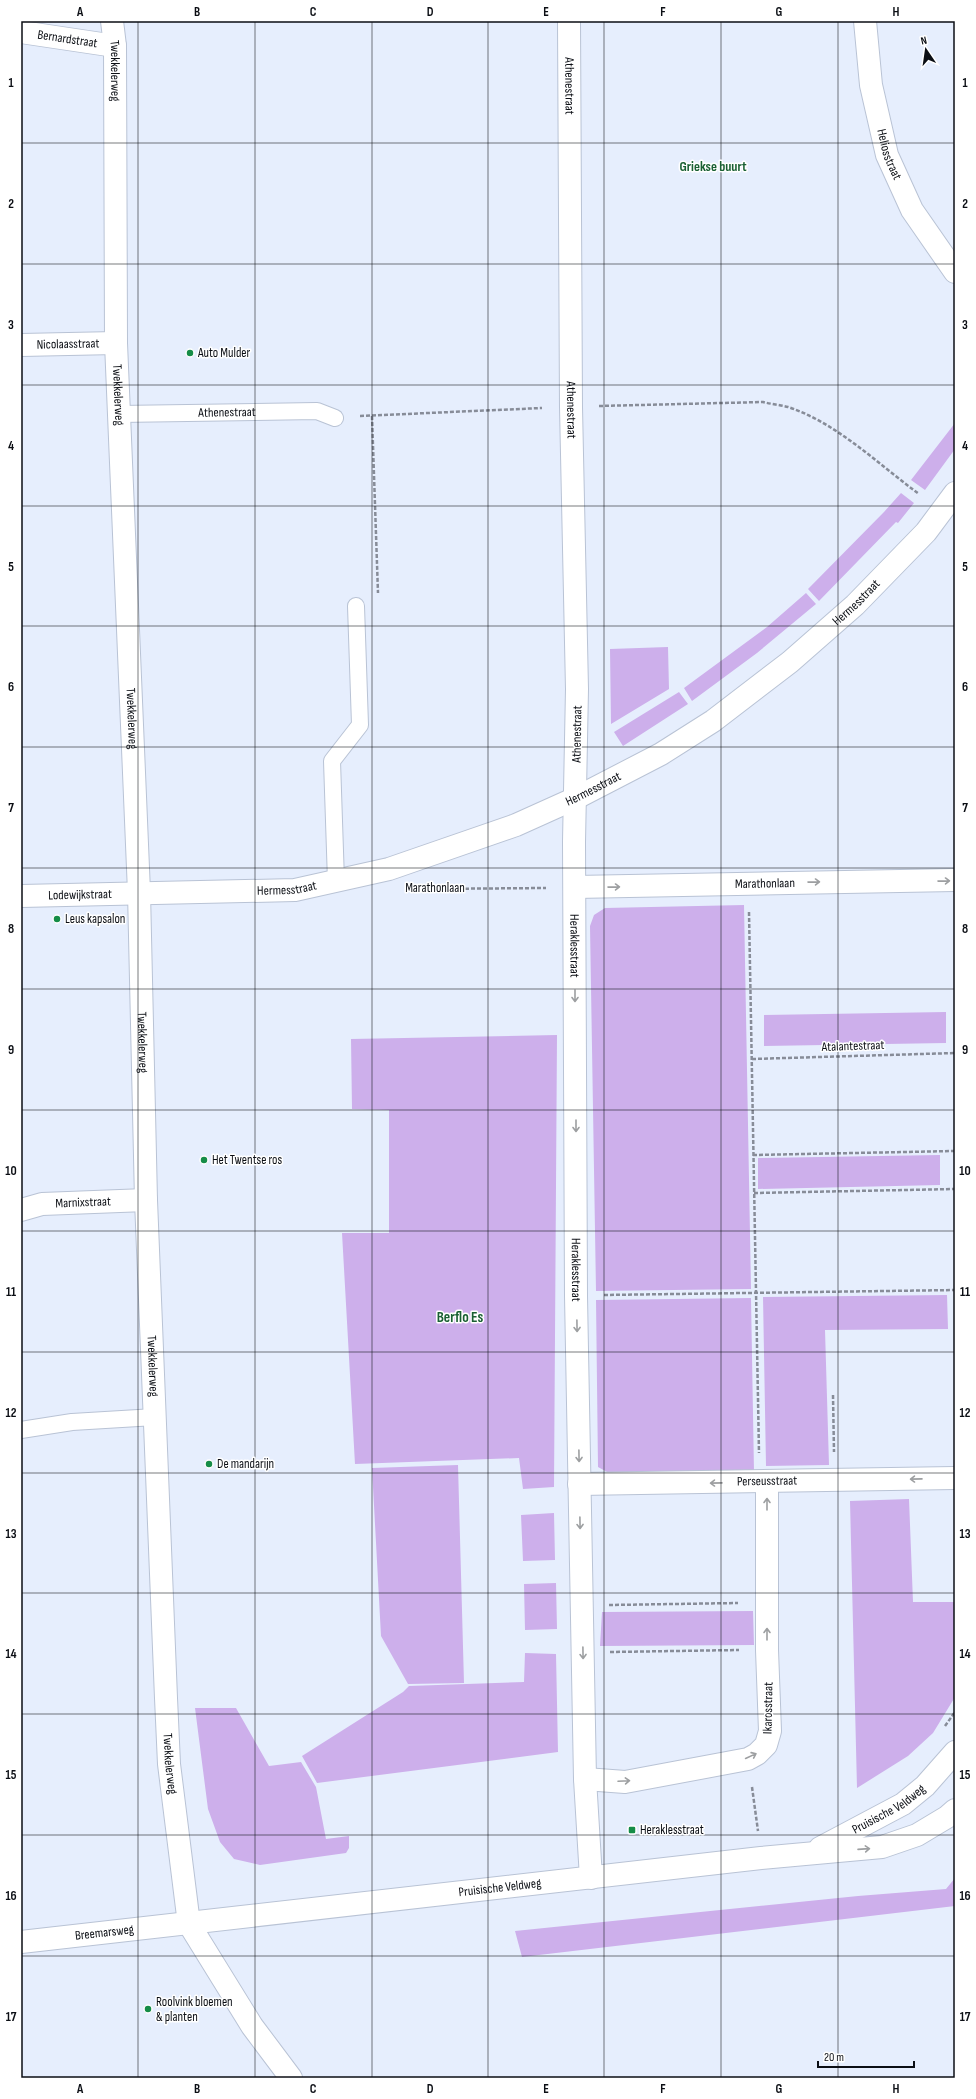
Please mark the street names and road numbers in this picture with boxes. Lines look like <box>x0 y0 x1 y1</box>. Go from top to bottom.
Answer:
street label: Bernardstraat <box>36 27 99 51</box>
street label: Twekkelerweg <box>106 39 123 102</box>
street label: Athenestraat <box>561 56 577 115</box>
street label: Heliosstraat <box>873 127 905 182</box>
street label: Nicolaasstraat <box>36 335 100 353</box>
street label: Twekkelerweg <box>109 364 127 426</box>
street label: Athenestraat <box>563 380 580 439</box>
street label: Athenestraat <box>197 404 256 421</box>
street label: Hermesstraat <box>829 576 883 629</box>
street label: Twekkelerweg <box>122 687 141 750</box>
street label: Athenestraat <box>568 705 585 764</box>
street label: Hermesstraat <box>563 768 624 810</box>
street label: Marathonlaan <box>735 875 795 892</box>
street label: Hermesstraat <box>257 877 318 899</box>
street label: Marathonlaan <box>405 880 465 896</box>
street label: Lodewijkstraat <box>48 886 112 903</box>
street label: Heraklesstraat <box>566 914 583 978</box>
street label: Twekkelerweg <box>134 1011 151 1073</box>
street label: Atalantestraat <box>820 1037 885 1055</box>
street label: Marnixstraat <box>55 1193 111 1211</box>
street label: Heraklesstraat <box>568 1238 584 1302</box>
street label: Twekkelerweg <box>143 1335 162 1397</box>
street label: Perseusstraat <box>737 1473 797 1489</box>
street label: Ikarosstraat <box>760 1682 776 1734</box>
street label: Twekkelerweg <box>160 1733 181 1795</box>
street label: Pruisische Veldweg <box>849 1781 929 1838</box>
street label: Pruisische Veldweg <box>458 1875 542 1900</box>
street label: Breemarsweg <box>74 1921 135 1944</box>

